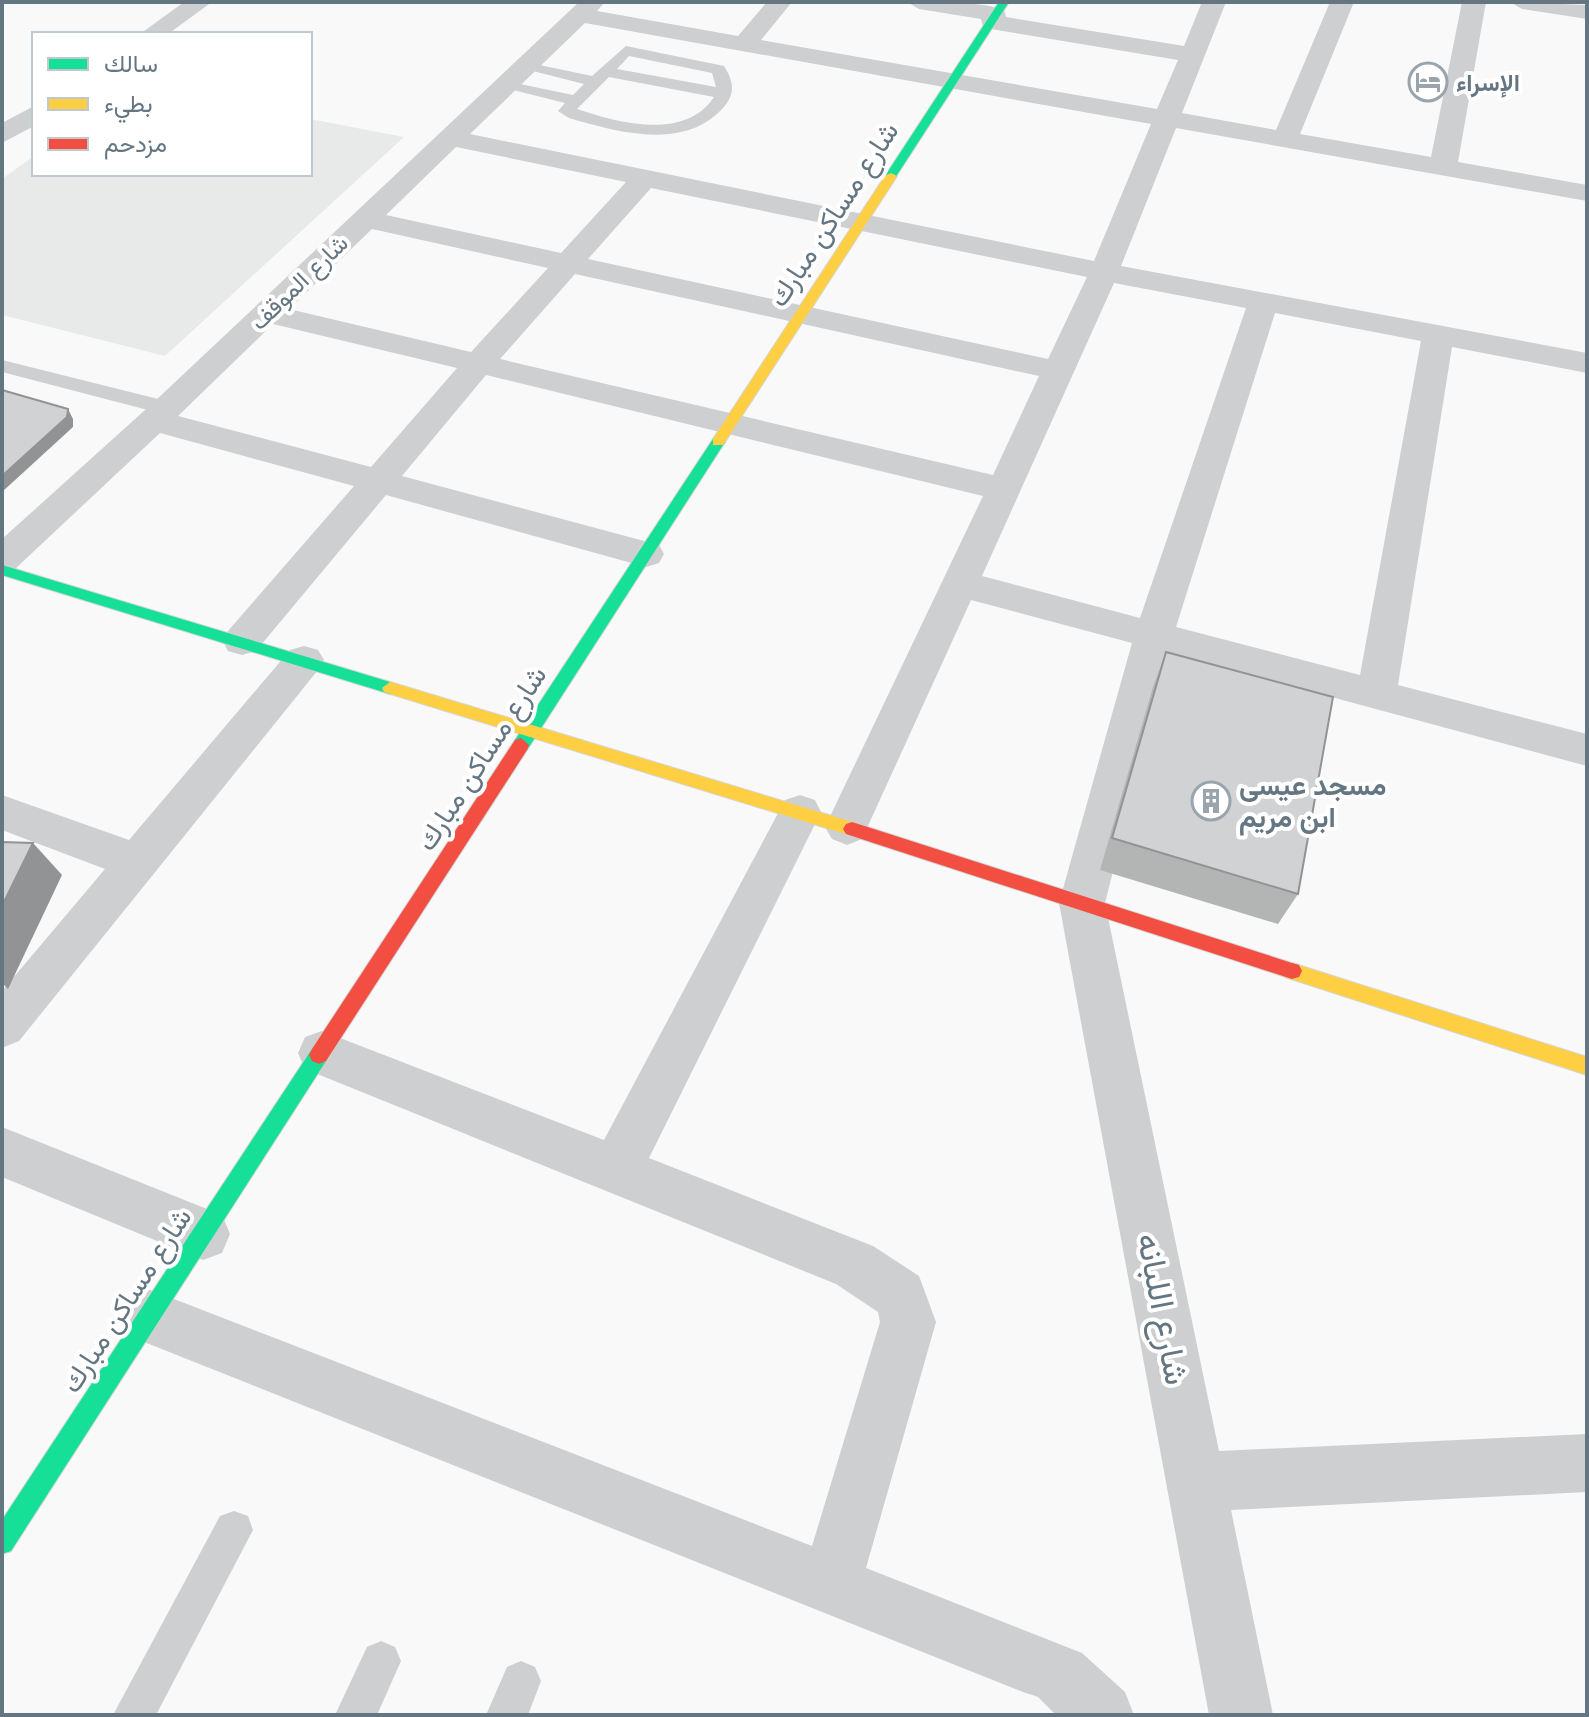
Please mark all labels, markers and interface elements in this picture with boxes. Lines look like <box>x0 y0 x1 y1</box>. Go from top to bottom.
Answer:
legend <box>32 32 312 176</box>
text: سالك <box>104 48 158 79</box>
hotel icon: الإسراء <box>1407 61 1449 103</box>
place label: الإسراء <box>1456 67 1520 98</box>
text: بطيء <box>104 88 153 123</box>
street label: شارع مساكن مبارك <box>760 115 907 314</box>
text: مزدحم <box>104 128 167 160</box>
street label: شارع الموقف <box>243 228 355 337</box>
street label: شارع مساكن مبارك <box>408 659 555 858</box>
place label: مسجد عيسى ابن مريم <box>1239 767 1386 836</box>
building icon: مسجد عيسى ابن مريم <box>1190 780 1232 822</box>
street label: شارع مساكن مبارك <box>53 1201 200 1400</box>
street label: شارع اللبانه <box>1126 1229 1199 1389</box>

